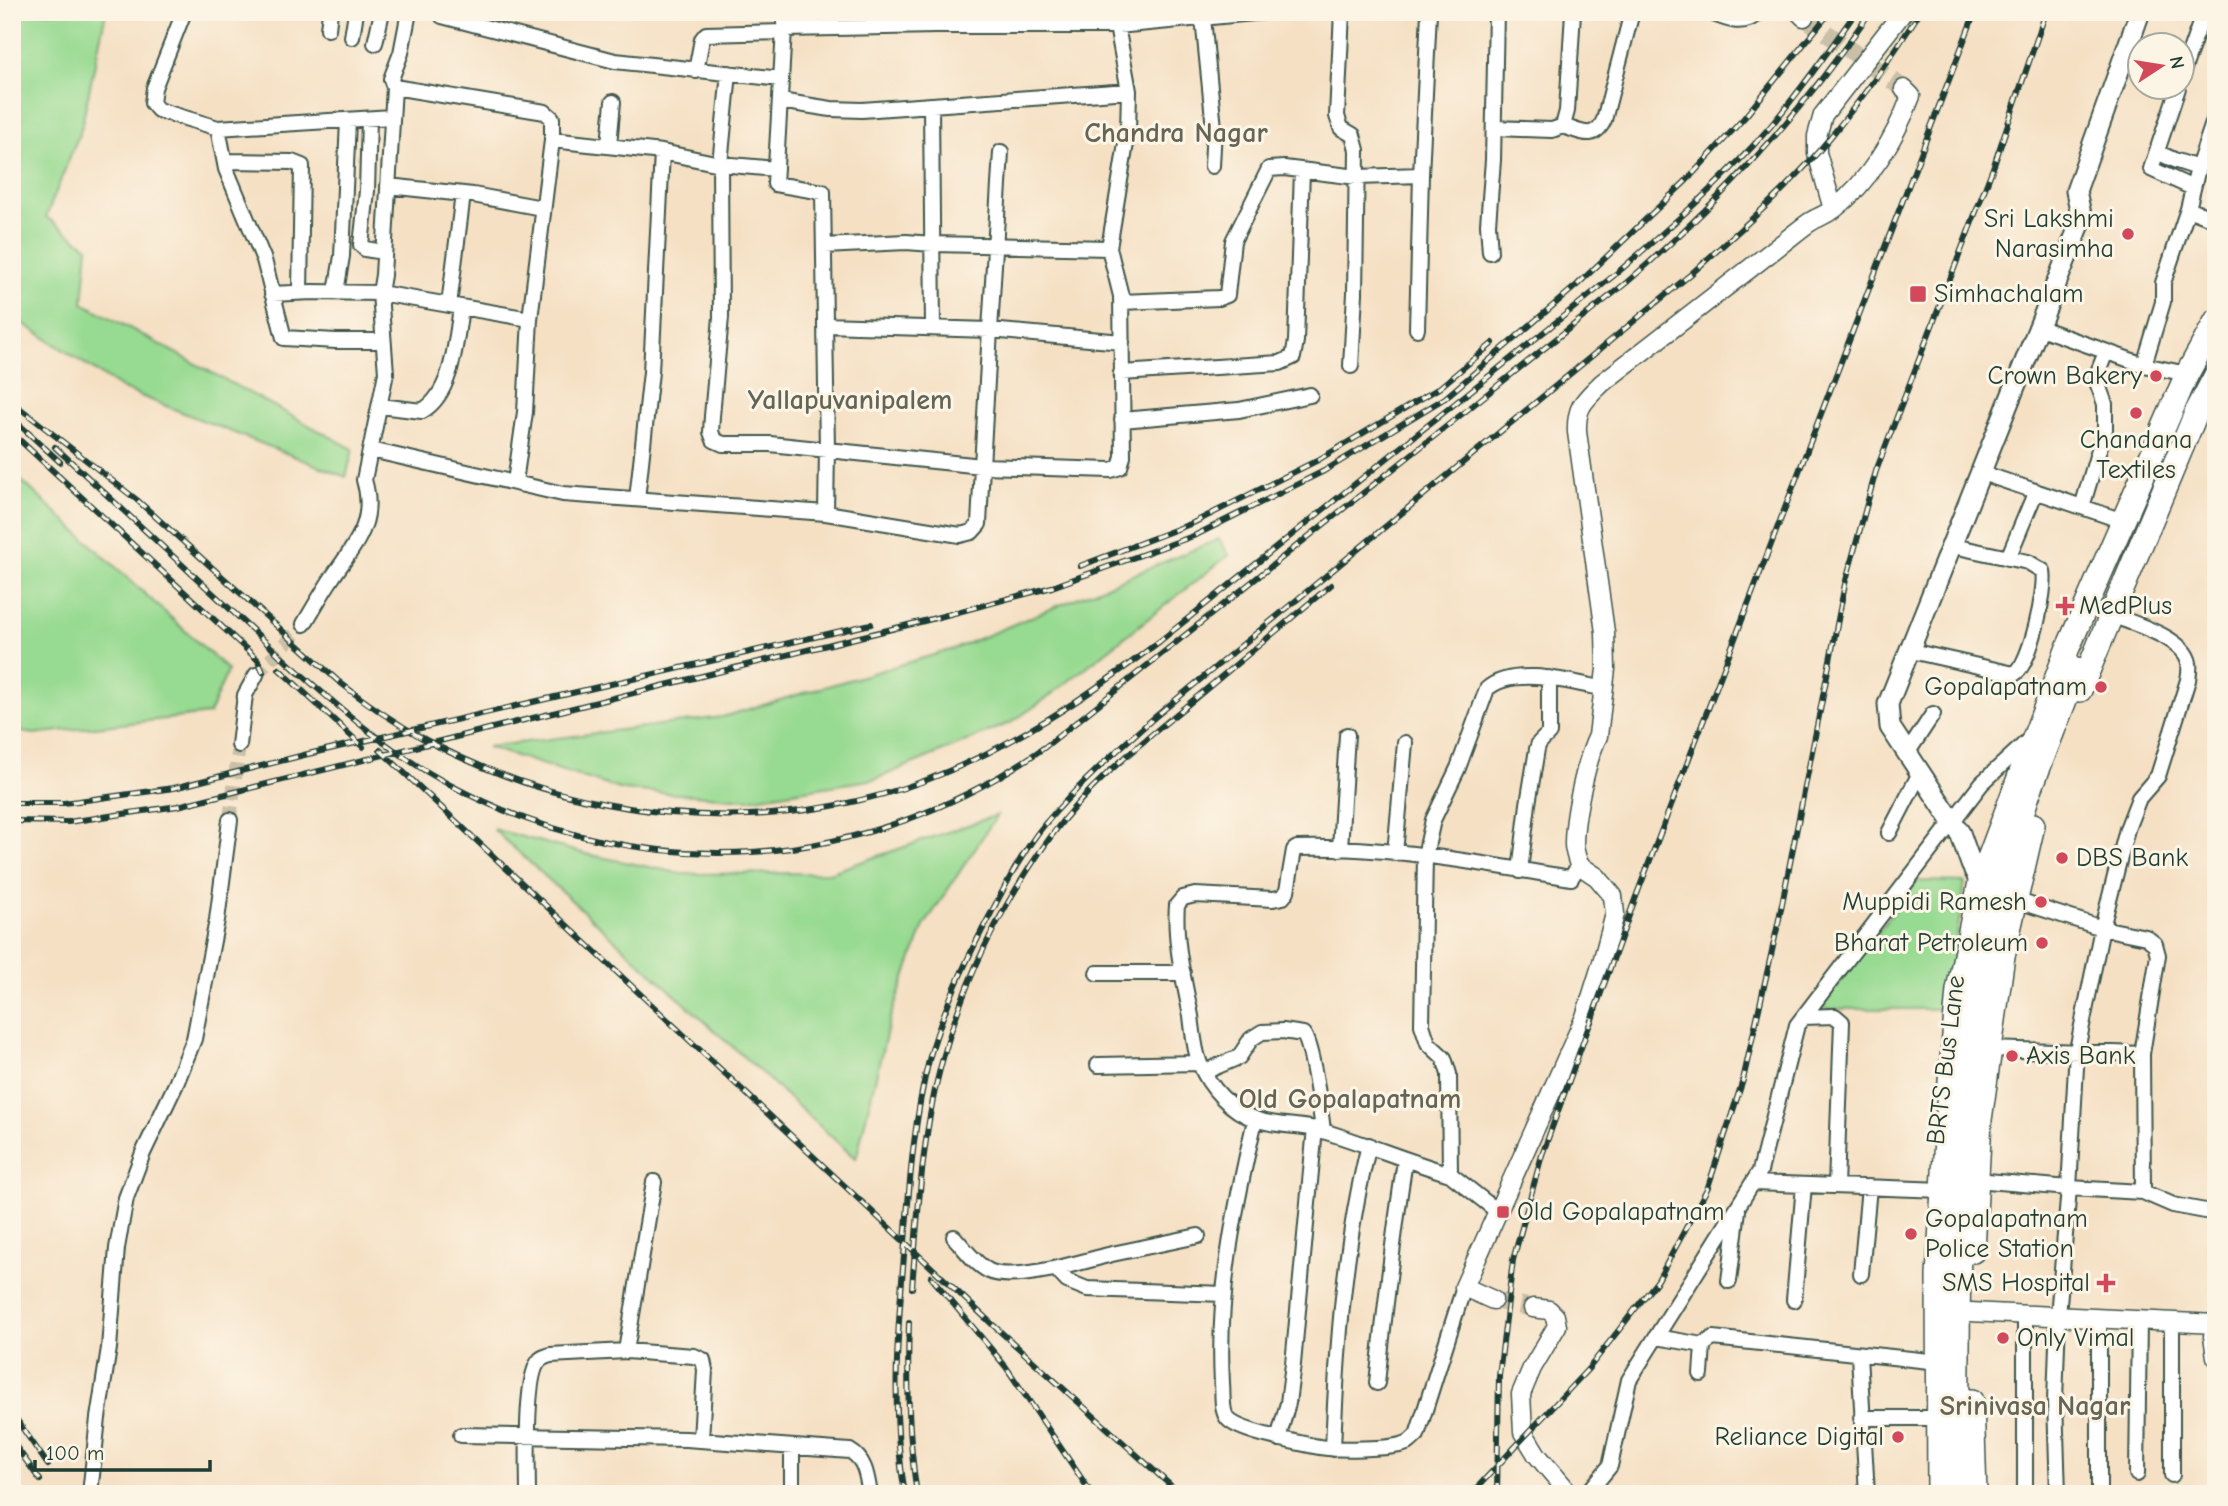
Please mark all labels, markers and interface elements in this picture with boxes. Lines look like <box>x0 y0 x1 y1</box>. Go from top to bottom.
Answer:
north arrow <box>2126 32 2196 102</box>
text: N <box>2165 54 2189 71</box>
district label: Chandra Nagar <box>1084 117 1269 149</box>
place label: Sri Lakshmi Narasimha <box>1984 204 2114 264</box>
marker: Sri Lakshmi Narasimha <box>2120 226 2136 242</box>
place label: Simhachalam <box>1934 279 2084 309</box>
marker: Simhachalam <box>1908 284 1928 304</box>
place label: Crown Bakery <box>1987 361 2142 391</box>
marker: Crown Bakery <box>2148 368 2164 384</box>
district label: Yallapuvanipalem <box>748 384 952 416</box>
marker: Chandana Textiles <box>2128 405 2144 421</box>
place label: Chandana Textiles <box>2080 425 2192 485</box>
place label: MedPlus <box>2079 591 2172 621</box>
marker: MedPlus <box>2057 598 2073 614</box>
place label: Gopalapatnam <box>1924 672 2087 702</box>
marker: Gopalapatnam <box>2093 679 2109 695</box>
place label: DBS Bank <box>2076 843 2188 873</box>
marker: DBS Bank <box>2054 850 2070 866</box>
place label: Muppidi Ramesh <box>1842 887 2027 917</box>
marker: Muppidi Ramesh <box>2033 894 2049 910</box>
place label: Bharat Petroleum <box>1834 928 2028 958</box>
marker: Bharat Petroleum <box>2034 935 2050 951</box>
street label: BRTS Bus Lane <box>1921 974 1971 1146</box>
place label: Axis Bank <box>2026 1041 2136 1071</box>
marker: Axis Bank <box>2004 1048 2020 1064</box>
district label: Old Gopalapatnam <box>1239 1083 1461 1115</box>
place label: Old Gopalapatnam <box>1517 1197 1725 1227</box>
marker: Old Gopalapatnam <box>1495 1204 1511 1220</box>
place label: Gopalapatnam Police Station <box>1925 1204 2088 1264</box>
marker: Gopalapatnam Police Station <box>1903 1226 1919 1242</box>
place label: SMS Hospital <box>1942 1268 2090 1298</box>
marker: SMS Hospital <box>2096 1273 2116 1293</box>
place label: Only Vimal <box>2017 1323 2135 1353</box>
marker: Only Vimal <box>1995 1330 2011 1346</box>
district label: Srinivasa Nagar <box>1940 1390 2131 1422</box>
place label: Reliance Digital <box>1714 1422 1884 1452</box>
scale bar <box>35 1429 210 1473</box>
marker: Reliance Digital <box>1890 1429 1906 1445</box>
text: 100 m <box>46 1441 104 1465</box>

